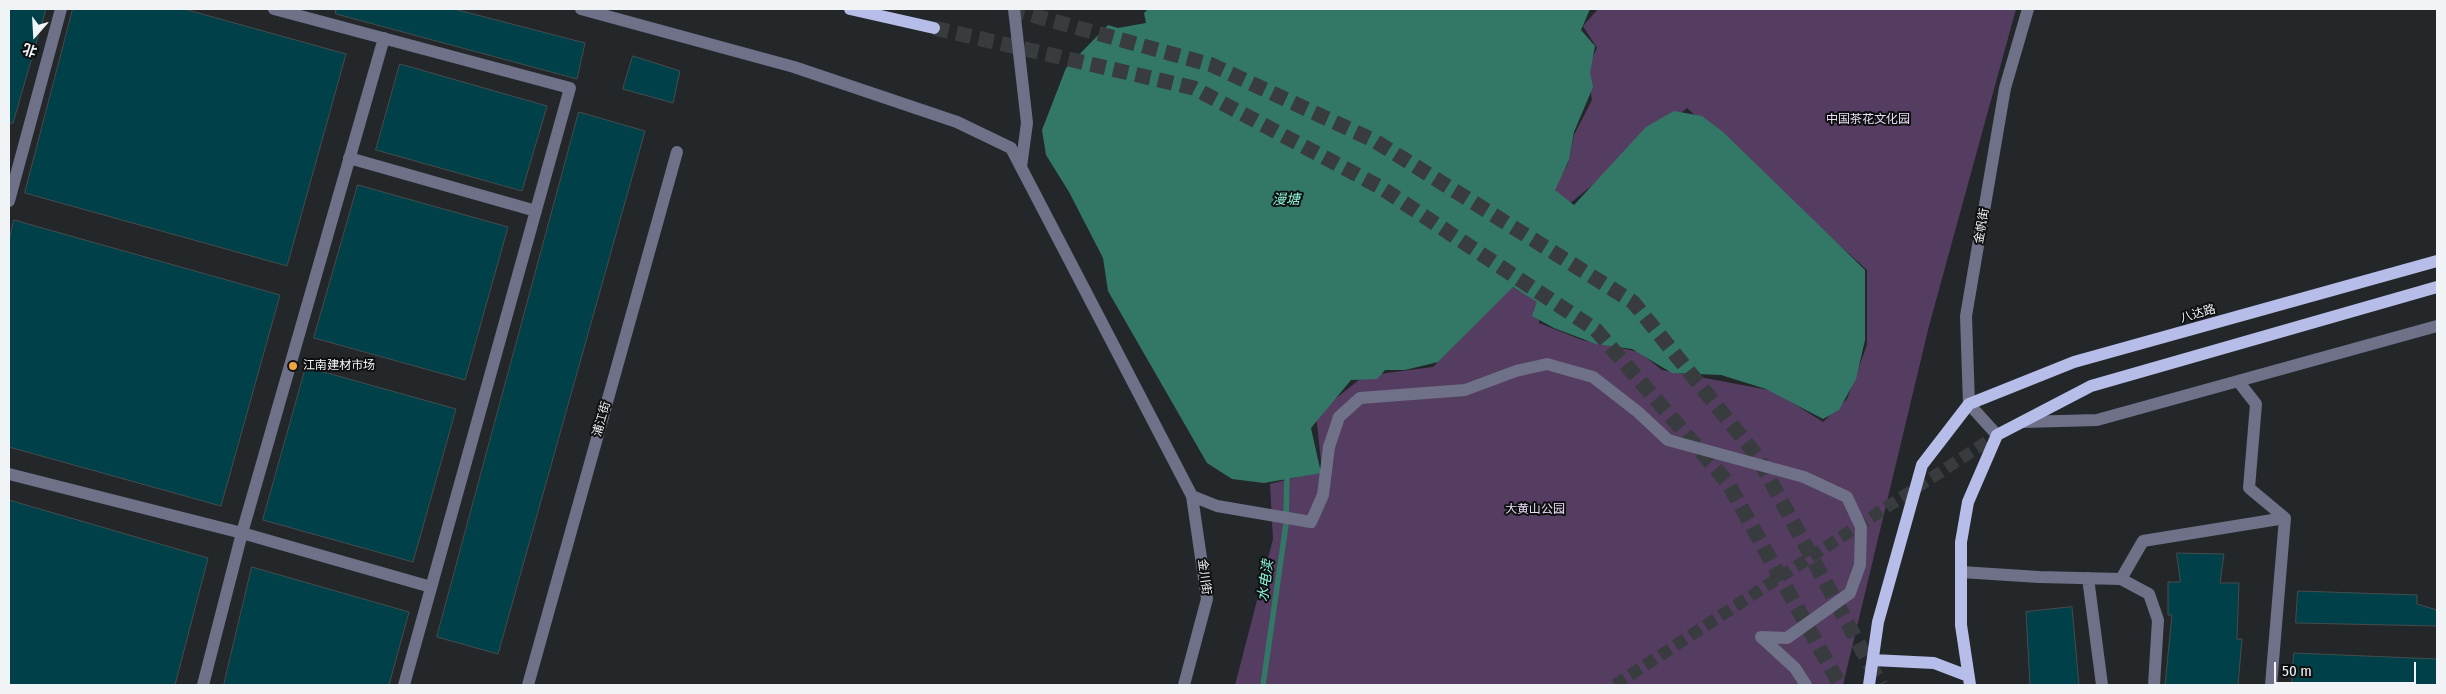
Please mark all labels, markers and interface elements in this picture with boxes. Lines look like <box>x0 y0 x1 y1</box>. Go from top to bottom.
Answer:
north arrow <box>10 10 60 60</box>
text: 北 <box>21 39 39 60</box>
park label: 中国茶花文化园 <box>1826 113 1910 127</box>
water label: 漫塘 <box>1272 192 1300 208</box>
street label: 金帆街 <box>1972 207 1992 245</box>
street label: 八达路 <box>2179 302 2217 326</box>
place label: 江南建材市场 <box>303 359 375 373</box>
marker: 江南建材市场 <box>287 360 299 372</box>
street label: 浦江街 <box>590 400 614 438</box>
park label: 大黄山公园 <box>1505 503 1565 517</box>
street label: 金川街 <box>1195 558 1213 596</box>
water label: 水电渎 <box>1255 559 1277 603</box>
scale bar <box>2276 652 2418 684</box>
text: 50 m <box>2282 662 2312 680</box>

